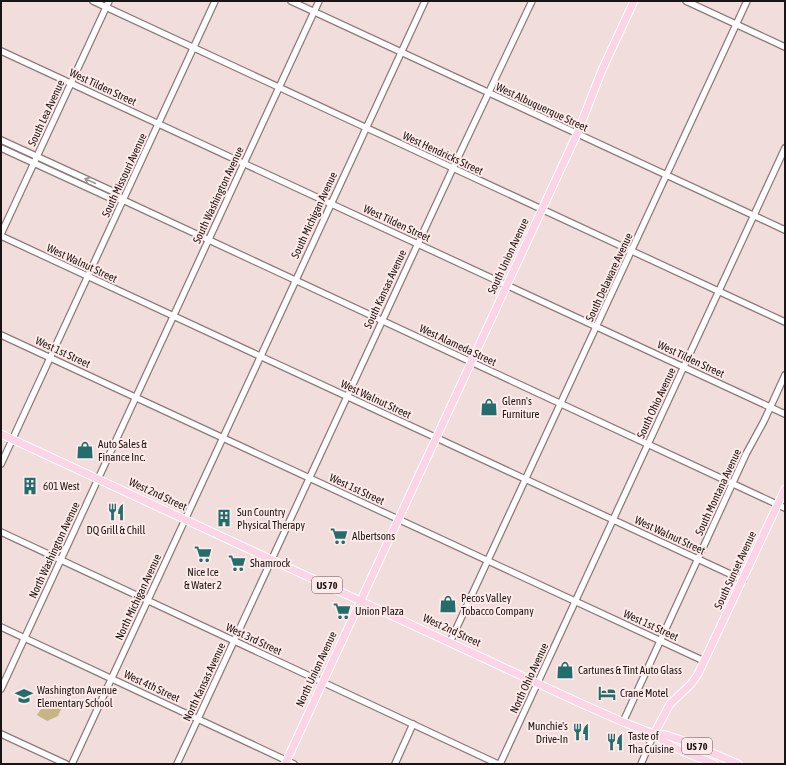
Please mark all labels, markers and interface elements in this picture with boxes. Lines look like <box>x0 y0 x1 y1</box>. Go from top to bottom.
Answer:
street label: West Tilden Street <box>68 66 138 108</box>
street label: South Lea Avenue <box>25 78 67 148</box>
street label: West Albuquerque Street <box>494 80 590 134</box>
street label: West Hendricks Street <box>401 129 485 177</box>
street label: South Missouri Avenue <box>99 131 149 219</box>
street label: South Washington Avenue <box>190 145 246 245</box>
street label: South Michigan Avenue <box>289 170 339 260</box>
one-way arrow <box>84 177 96 184</box>
street label: West Tilden Street <box>362 202 432 244</box>
street label: South Union Avenue <box>485 216 531 296</box>
street label: South Delaware Avenue <box>583 231 635 323</box>
street label: West Walnut Street <box>45 241 119 285</box>
street label: South Kansas Avenue <box>361 248 409 330</box>
street label: West Alameda Street <box>418 322 498 368</box>
street label: West 1st Street <box>34 334 92 370</box>
street label: West Tilden Street <box>656 338 726 380</box>
street label: South Ohio Avenue <box>634 366 678 440</box>
street label: West Walnut Street <box>339 377 413 421</box>
place label: Glenn's Furniture <box>502 395 539 420</box>
shop icon: Glenn's Furniture <box>479 397 499 417</box>
place label: Auto Sales & Finance Inc. <box>98 438 147 463</box>
shop icon: Auto Sales & Finance Inc. <box>75 440 95 460</box>
street label: South Montana Avenue <box>693 447 743 537</box>
street label: West 1st Street <box>328 471 386 507</box>
street label: West 2nd Street <box>127 475 189 513</box>
building icon: 601 West <box>20 476 40 496</box>
place label: 601 West <box>43 480 80 492</box>
street label: North Washington Avenue <box>26 500 82 600</box>
restaurant icon: DQ Grill & Chill <box>106 502 126 522</box>
place label: Sun Country Physical Therapy <box>237 506 305 531</box>
building icon: Sun Country Physical Therapy <box>214 508 234 528</box>
street label: West Walnut Street <box>633 513 707 557</box>
place label: DQ Grill & Chill <box>87 524 146 536</box>
supermarket icon: Albertsons <box>329 526 349 546</box>
street label: South Sunset Avenue <box>712 529 758 611</box>
place label: Albertsons <box>352 530 395 542</box>
supermarket icon: Nice Ice & Water 2 <box>193 544 213 564</box>
street label: North Michigan Avenue <box>113 552 163 642</box>
supermarket icon: Shamrock <box>227 553 247 573</box>
place label: Shamrock <box>250 557 290 569</box>
place label: Nice Ice & Water 2 <box>184 566 222 591</box>
road number: US 70 <box>312 577 342 593</box>
place label: Pecos Valley Tobacco Company <box>461 592 534 617</box>
shop icon: Pecos Valley Tobacco Company <box>438 594 458 614</box>
supermarket icon: Union Plaza <box>332 601 352 621</box>
place label: Union Plaza <box>355 605 404 617</box>
street label: West 1st Street <box>622 607 680 643</box>
street label: West 2nd Street <box>421 611 483 649</box>
street label: West 3rd Street <box>224 621 284 657</box>
street label: North Union Avenue <box>293 629 339 709</box>
street label: North Kansas Avenue <box>181 641 227 723</box>
street label: North Ohio Avenue <box>507 641 551 715</box>
shop icon: Cartunes & Tint Auto Glass <box>555 660 575 680</box>
place label: Cartunes & Tint Auto Glass <box>578 664 682 676</box>
street label: West 4th Street <box>122 668 182 704</box>
hotel icon: Crane Motel <box>597 683 617 703</box>
place label: Washington Avenue Elementary School <box>37 684 117 709</box>
school or university icon: Washington Avenue Elementary School <box>14 686 34 706</box>
place label: Crane Motel <box>620 687 669 699</box>
place label: Munchie's Drive-In <box>528 720 568 745</box>
restaurant icon: Munchie's Drive-In <box>571 722 591 742</box>
place label: Taste of Tha Cuisine <box>628 730 674 755</box>
restaurant icon: Taste of Tha Cuisine <box>605 732 625 752</box>
road number: US 70 <box>682 738 712 754</box>

